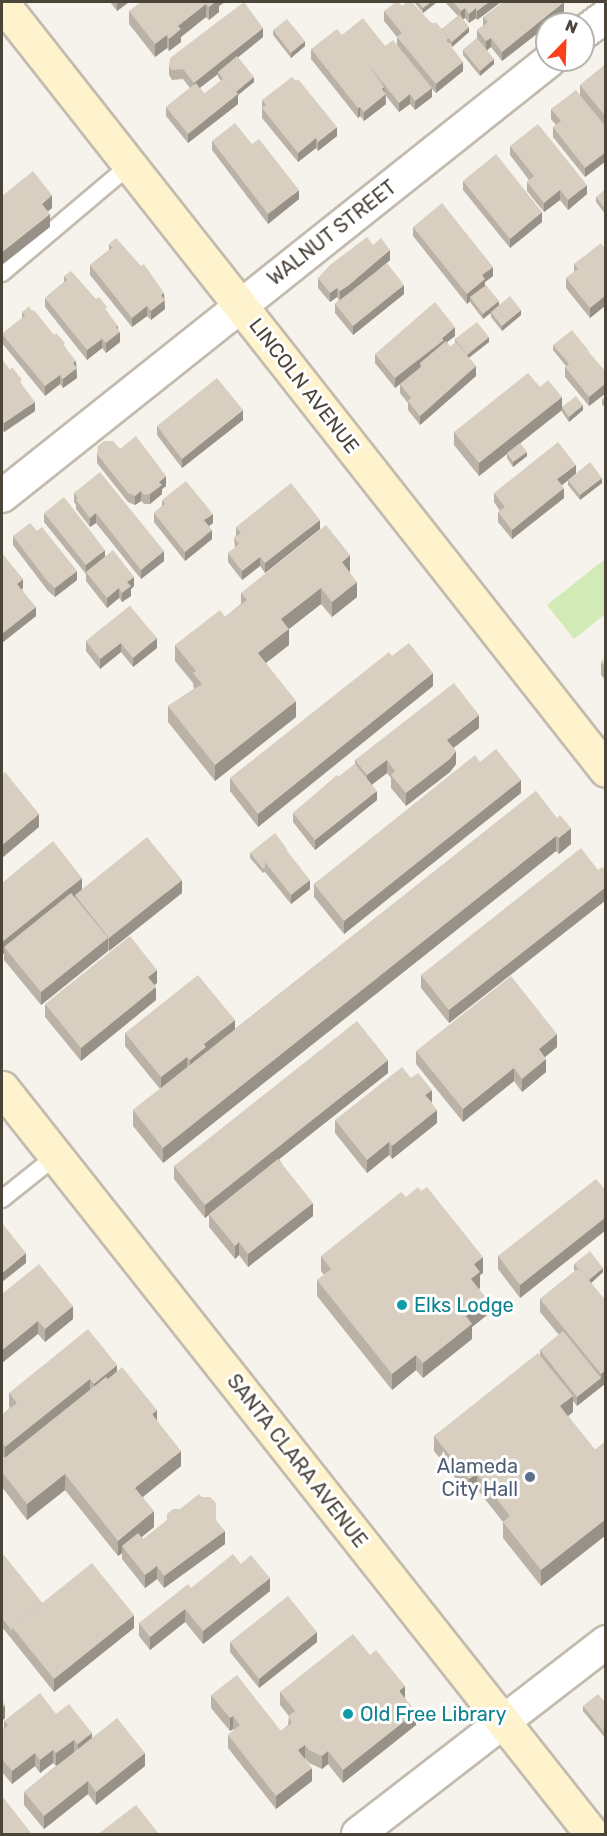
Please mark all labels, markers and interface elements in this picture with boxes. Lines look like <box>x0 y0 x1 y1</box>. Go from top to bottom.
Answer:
north arrow <box>535 12 595 72</box>
text: N <box>562 16 580 38</box>
street label: WALNUT STREET <box>263 175 401 291</box>
street label: LINCOLN AVENUE <box>244 314 364 458</box>
place label: Elks Lodge <box>414 1293 514 1317</box>
marker: Elks Lodge <box>395 1298 409 1312</box>
street label: SANTA CLARA AVENUE <box>221 1369 373 1553</box>
place label: Alameda City Hall <box>437 1454 518 1501</box>
marker: Alameda City Hall <box>523 1470 537 1484</box>
place label: Old Free Library <box>360 1702 506 1726</box>
marker: Old Free Library <box>341 1707 355 1721</box>

